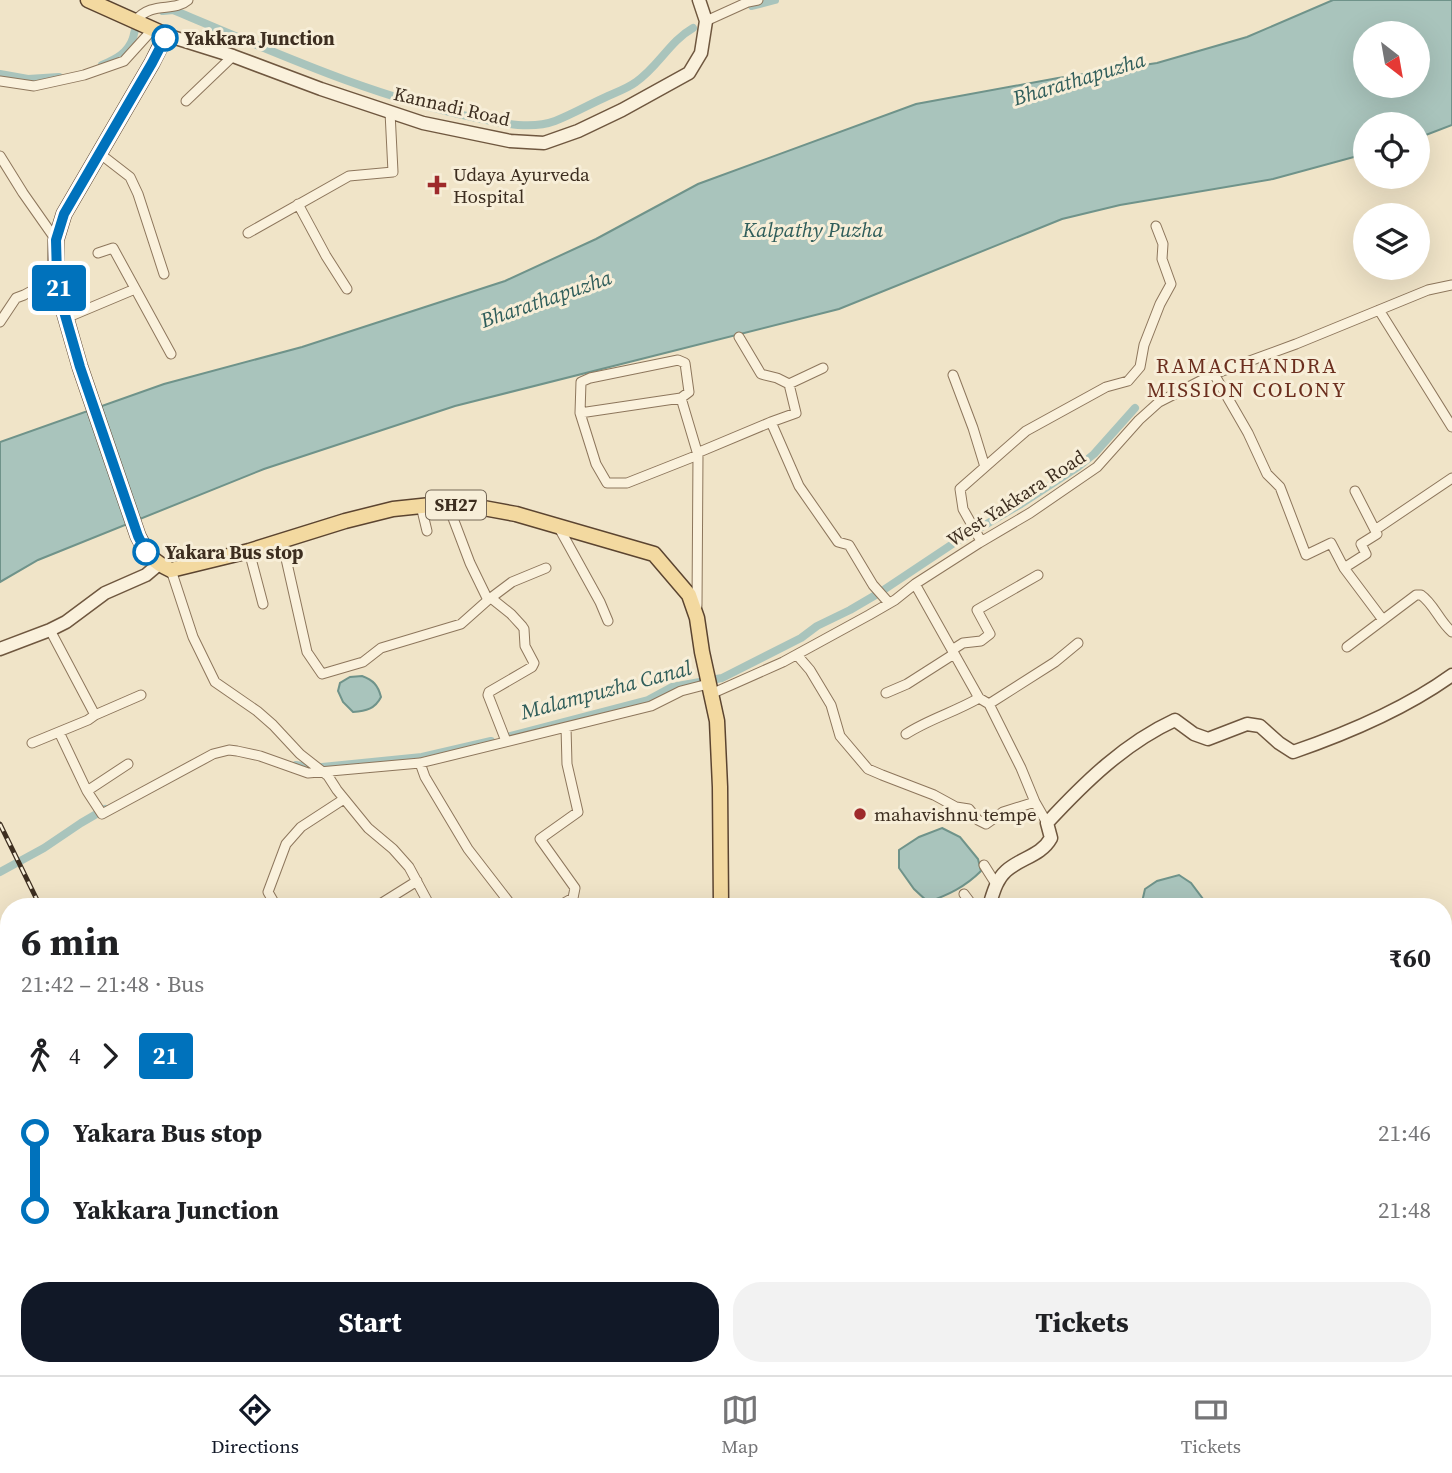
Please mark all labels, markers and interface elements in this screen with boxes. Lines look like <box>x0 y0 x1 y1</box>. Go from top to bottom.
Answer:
north arrow <box>1353 21 1430 98</box>
map controls <box>1353 21 1430 280</box>
marker: Yakkara Junction <box>152 25 178 51</box>
place label: Yakkara Junction <box>184 25 335 51</box>
water label: Bharathapuzha <box>1008 45 1149 113</box>
street label: Kannadi Road <box>391 80 513 132</box>
button: locate <box>1353 112 1430 189</box>
place label: Udaya Ayurveda Hospital <box>453 161 590 209</box>
marker: Udaya Ayurveda Hospital <box>427 175 447 195</box>
button: layers <box>1353 203 1430 280</box>
water label: Kalpathy Puzha <box>742 215 884 244</box>
water label: Bharathapuzha <box>475 262 615 335</box>
line badge: 21 <box>28 265 90 311</box>
text: 21 <box>46 271 72 304</box>
district label: RAMACHANDRA MISSION COLONY <box>1147 351 1347 404</box>
street label: West Yakkara Road <box>942 443 1091 553</box>
road number: SH27 <box>426 490 486 520</box>
marker: Yakara Bus stop <box>133 539 159 565</box>
place label: Yakara Bus stop <box>165 539 304 565</box>
water label: Malampuzha Canal <box>516 653 695 727</box>
place label: mahavishnu tempe <box>874 801 1037 827</box>
marker: mahavishnu tempe <box>852 806 868 822</box>
text: 6 min <box>21 916 120 968</box>
text: ₹60 <box>1389 940 1431 976</box>
text: 21:42 – 21:48 · Bus <box>21 968 204 1000</box>
icon: walk <box>21 1037 59 1075</box>
icon: forward <box>91 1037 129 1075</box>
text: 21 <box>153 1039 179 1072</box>
text: 4 <box>69 1040 81 1072</box>
text: Yakara Bus stop <box>73 1115 262 1151</box>
text: 21:46 <box>1378 1117 1431 1149</box>
text: Yakkara Junction <box>73 1192 279 1228</box>
text: 21:48 <box>1378 1194 1431 1226</box>
button: Start <box>21 1282 719 1362</box>
button: Tickets <box>733 1282 1431 1362</box>
tab: Directions <box>211 1391 299 1459</box>
tab: Map <box>721 1391 759 1459</box>
tab: Tickets <box>1181 1391 1241 1459</box>

